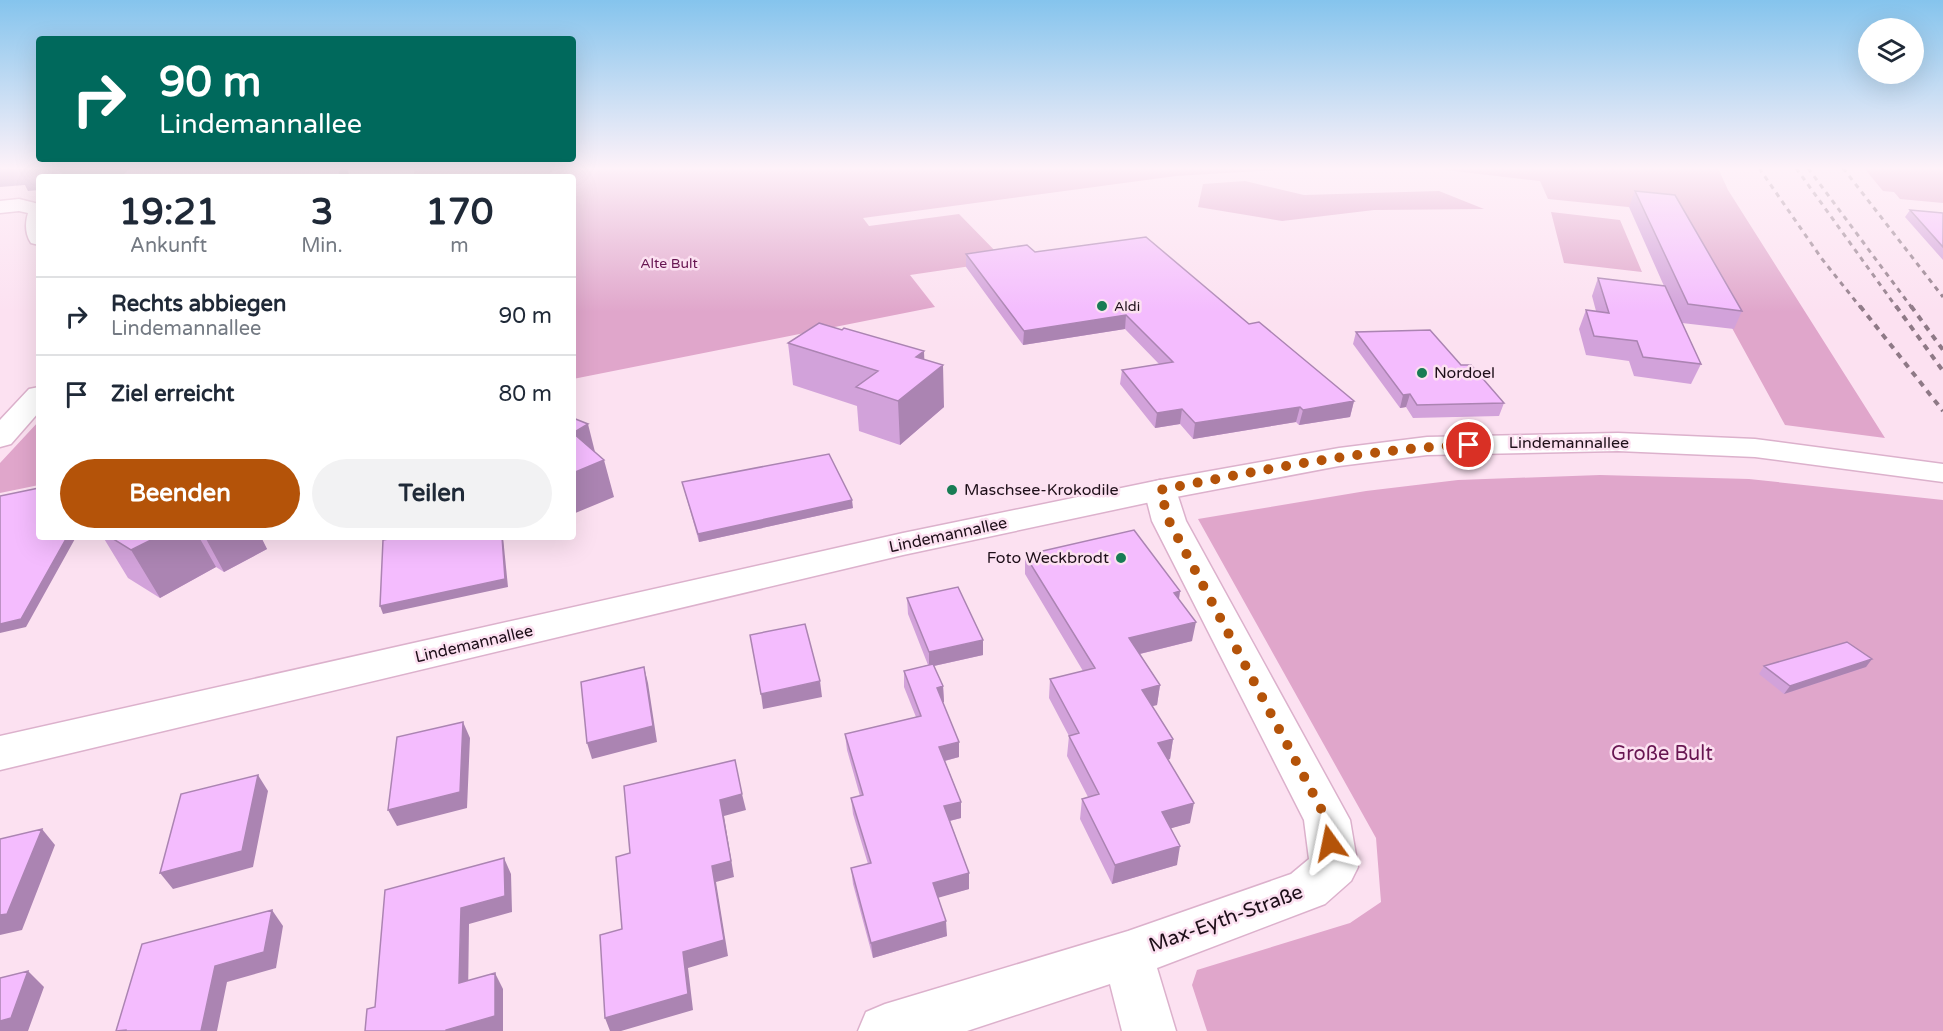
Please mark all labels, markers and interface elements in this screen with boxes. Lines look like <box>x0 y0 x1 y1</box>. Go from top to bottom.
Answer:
map controls <box>1858 18 1924 84</box>
button: layers <box>1858 18 1924 84</box>
text: 90 m <box>159 57 261 108</box>
icon: right <box>60 60 138 138</box>
text: Lindemannallee <box>159 108 362 141</box>
text: 19:21 <box>119 191 219 234</box>
text: 3 <box>311 191 333 234</box>
text: 170 <box>425 191 493 234</box>
text: Ankunft <box>130 234 207 258</box>
text: Min. <box>301 234 343 258</box>
text: m <box>450 234 469 258</box>
park label: Alte Bult <box>640 255 698 272</box>
text: Rechts abbiegen <box>111 291 286 317</box>
place label: Aldi <box>1114 298 1140 315</box>
marker: Aldi <box>1095 299 1109 313</box>
icon: right <box>60 300 93 333</box>
text: 90 m <box>498 303 552 329</box>
text: Lindemannallee <box>111 317 261 341</box>
place label: Nordoel <box>1434 363 1495 383</box>
marker: Nordoel <box>1415 366 1429 380</box>
icon: arrive <box>60 378 93 411</box>
text: Ziel erreicht <box>111 381 234 407</box>
text: 80 m <box>498 381 552 407</box>
pin <box>1443 419 1494 470</box>
icon: arrive <box>1452 428 1485 461</box>
street label: Lindemannallee <box>1509 433 1629 453</box>
button: Beenden <box>60 459 300 528</box>
button: Teilen <box>312 459 552 528</box>
place label: Maschsee-Krokodile <box>964 480 1118 500</box>
marker: Maschsee-Krokodile <box>945 483 959 497</box>
street label: Lindemannallee <box>887 513 1009 557</box>
place label: Foto Weckbrodt <box>987 548 1109 568</box>
marker: Foto Weckbrodt <box>1114 551 1128 565</box>
street label: Lindemannallee <box>413 621 535 667</box>
park label: Große Bult <box>1611 742 1713 766</box>
position arrow <box>1298 811 1362 875</box>
street label: Max-Eyth-Straße <box>1146 880 1306 958</box>

